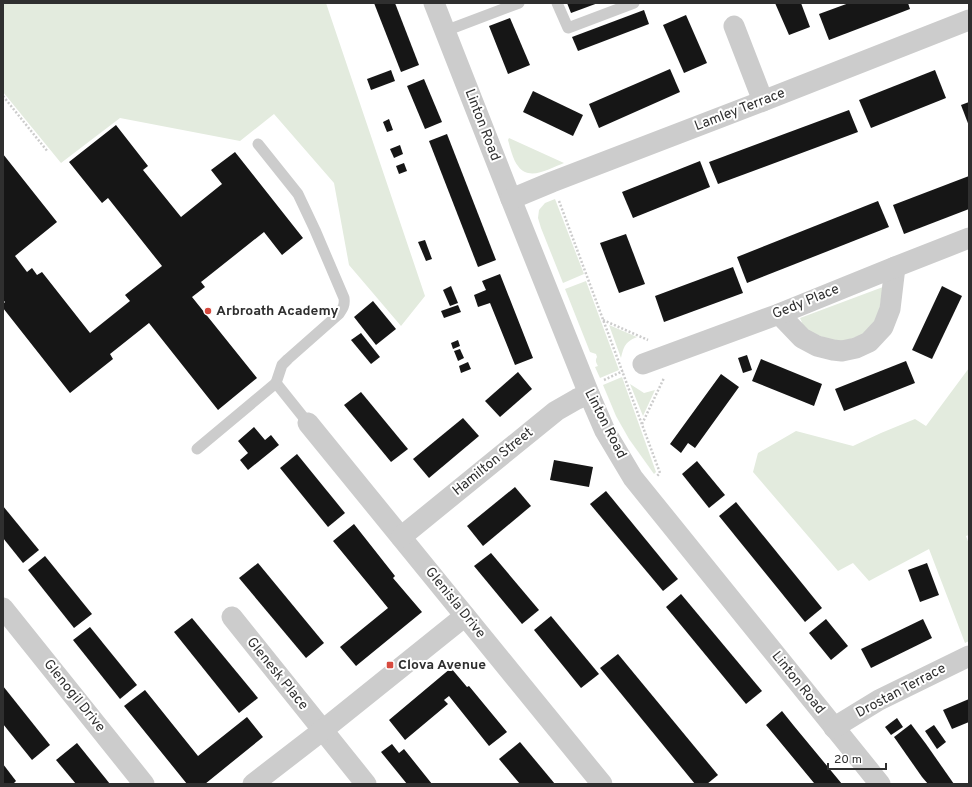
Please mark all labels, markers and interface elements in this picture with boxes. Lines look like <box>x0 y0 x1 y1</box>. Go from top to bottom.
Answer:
street label: Lamley Terrace <box>692 85 788 135</box>
street label: Linton Road <box>461 87 503 163</box>
street label: Gedy Place <box>770 281 842 323</box>
place label: Arbroath Academy <box>216 303 339 320</box>
marker: Arbroath Academy <box>203 306 213 316</box>
street label: Linton Road <box>580 386 630 462</box>
street label: Hamilton Street <box>449 424 537 500</box>
street label: Glenisla Drive <box>421 564 489 642</box>
street label: Glenesk Place <box>243 634 311 714</box>
street label: Linton Road <box>768 648 828 718</box>
street label: Glenogil Drive <box>39 656 109 736</box>
place label: Clova Avenue <box>398 657 486 674</box>
marker: Clova Avenue <box>385 660 395 670</box>
street label: Drostan Terrace <box>853 660 949 722</box>
scale bar <box>828 745 886 771</box>
text: 20 m <box>834 752 862 768</box>

